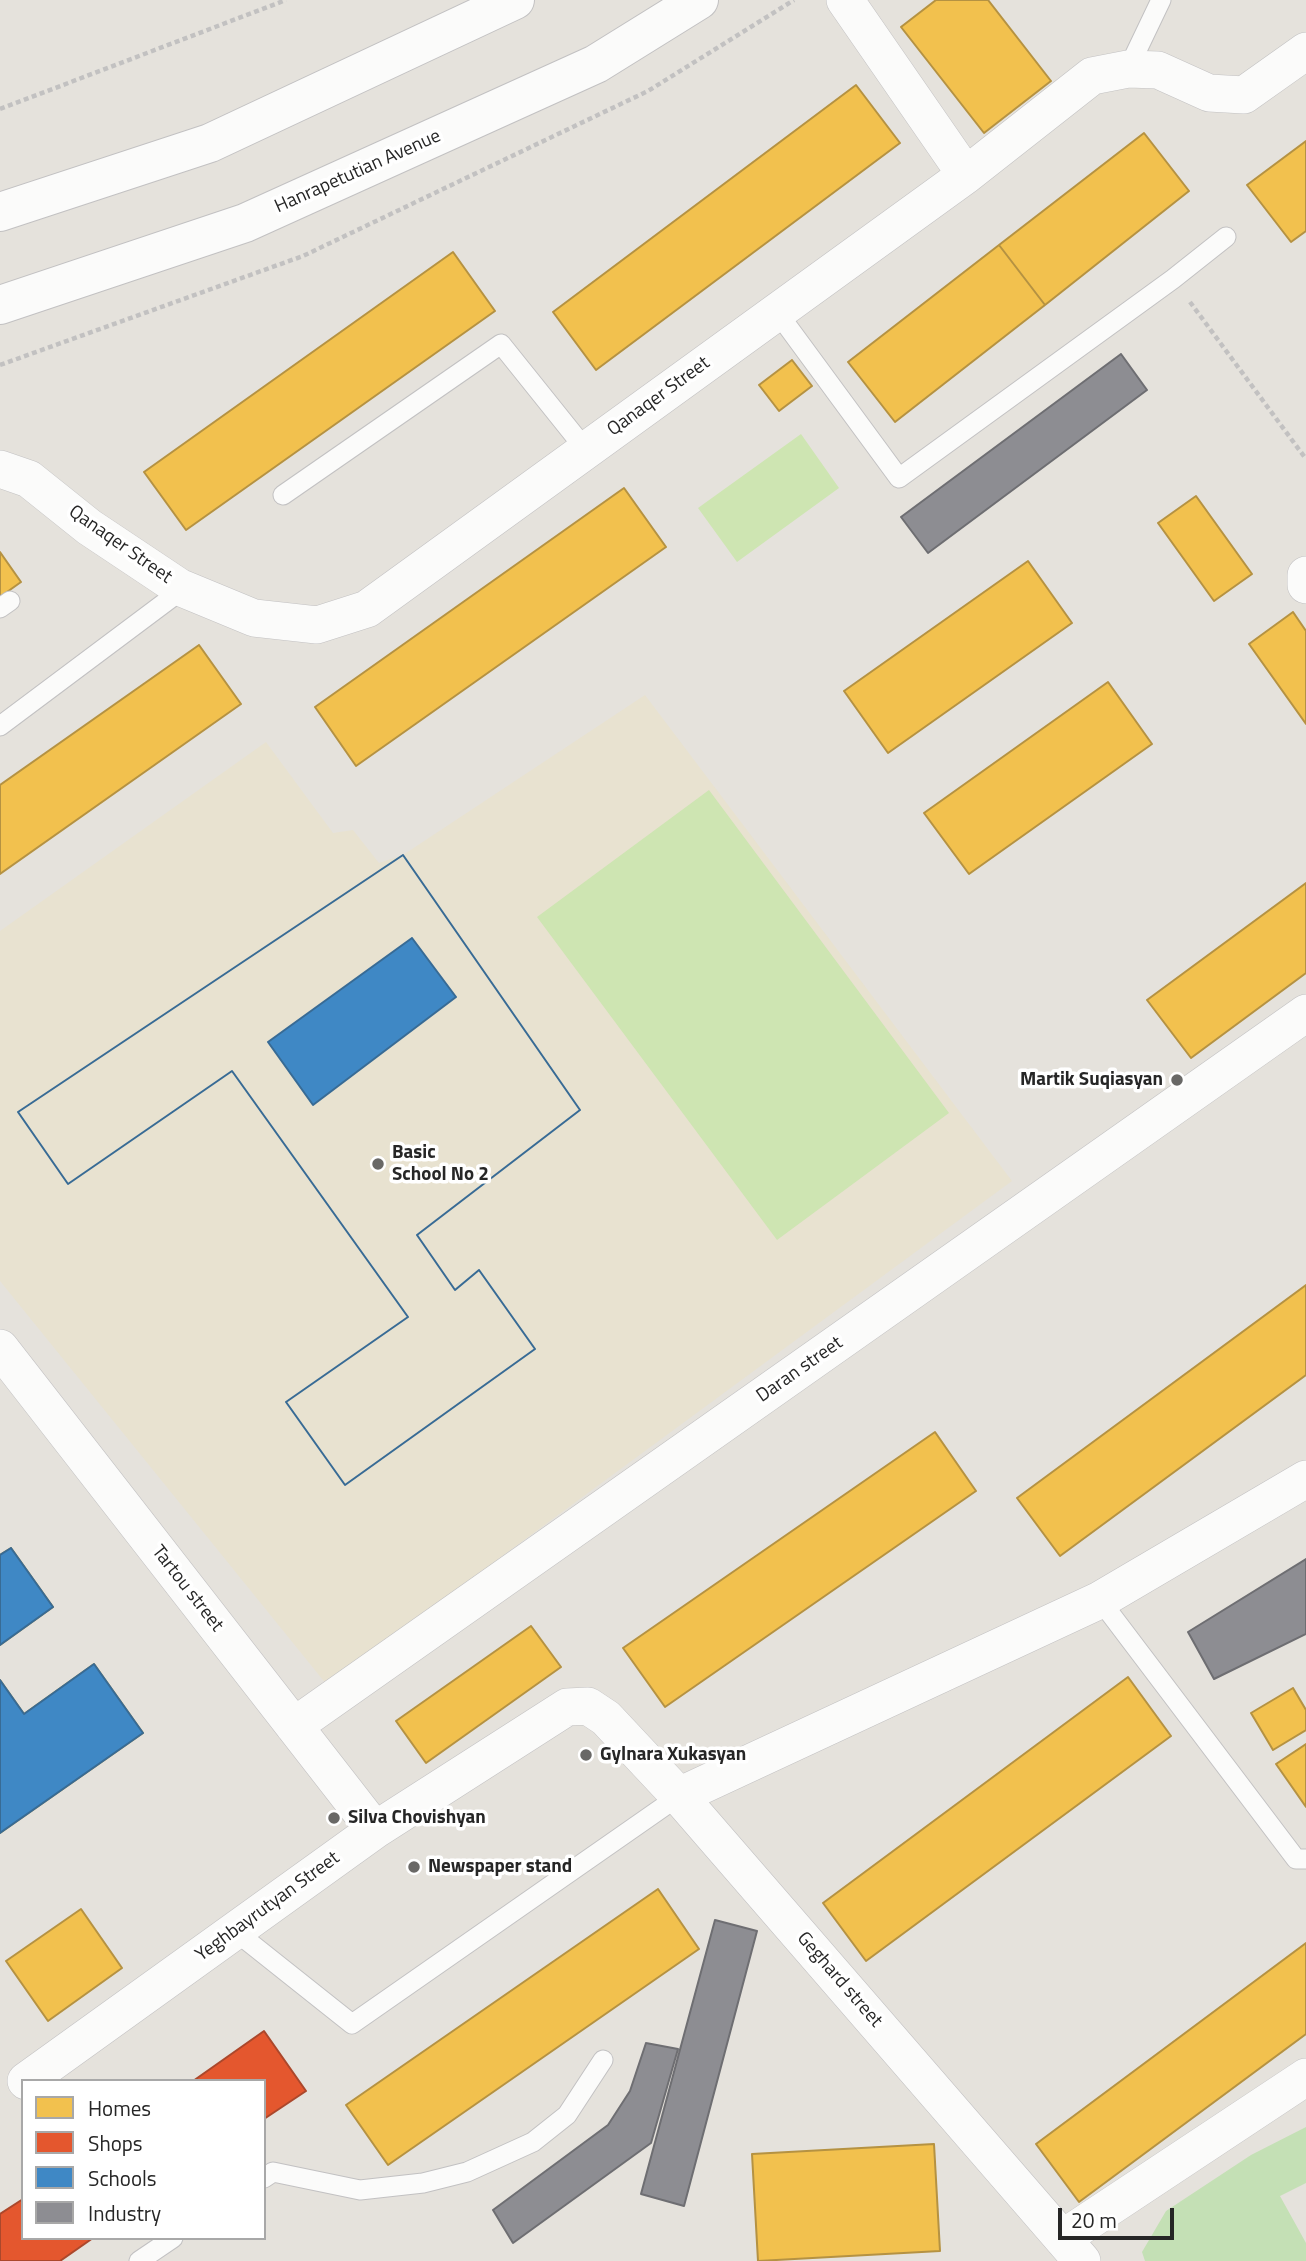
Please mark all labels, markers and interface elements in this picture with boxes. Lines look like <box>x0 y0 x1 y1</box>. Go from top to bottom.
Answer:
street label: Hanrapetutian Avenue <box>272 125 444 219</box>
street label: Qanaqer Street <box>603 352 715 442</box>
street label: Qanaqer Street <box>64 501 176 589</box>
place label: Martik Suqiasyan <box>1020 1069 1163 1091</box>
marker: Martik Suqiasyan <box>1169 1072 1185 1088</box>
place label: Basic School No 2 <box>392 1142 489 1186</box>
marker: Basic School No 2 <box>370 1156 386 1172</box>
street label: Daran street <box>753 1332 847 1408</box>
street label: Tartou street <box>146 1541 228 1637</box>
place label: Gylnara Xukasyan <box>600 1744 746 1766</box>
marker: Gylnara Xukasyan <box>578 1747 594 1763</box>
place label: Silva Chovishyan <box>348 1807 486 1829</box>
marker: Silva Chovishyan <box>326 1810 342 1826</box>
street label: Yeghbayrutyan Street <box>192 1847 344 1967</box>
place label: Newspaper stand <box>428 1856 572 1878</box>
marker: Newspaper stand <box>406 1859 422 1875</box>
street label: Geghard street <box>791 1928 887 2032</box>
legend <box>21 2079 266 2240</box>
text: Homes <box>88 2092 151 2124</box>
text: Shops <box>88 2127 143 2159</box>
text: Schools <box>88 2162 157 2194</box>
scale bar <box>1061 2194 1176 2238</box>
text: Industry <box>88 2197 161 2229</box>
text: 20 m <box>1071 2204 1117 2236</box>

